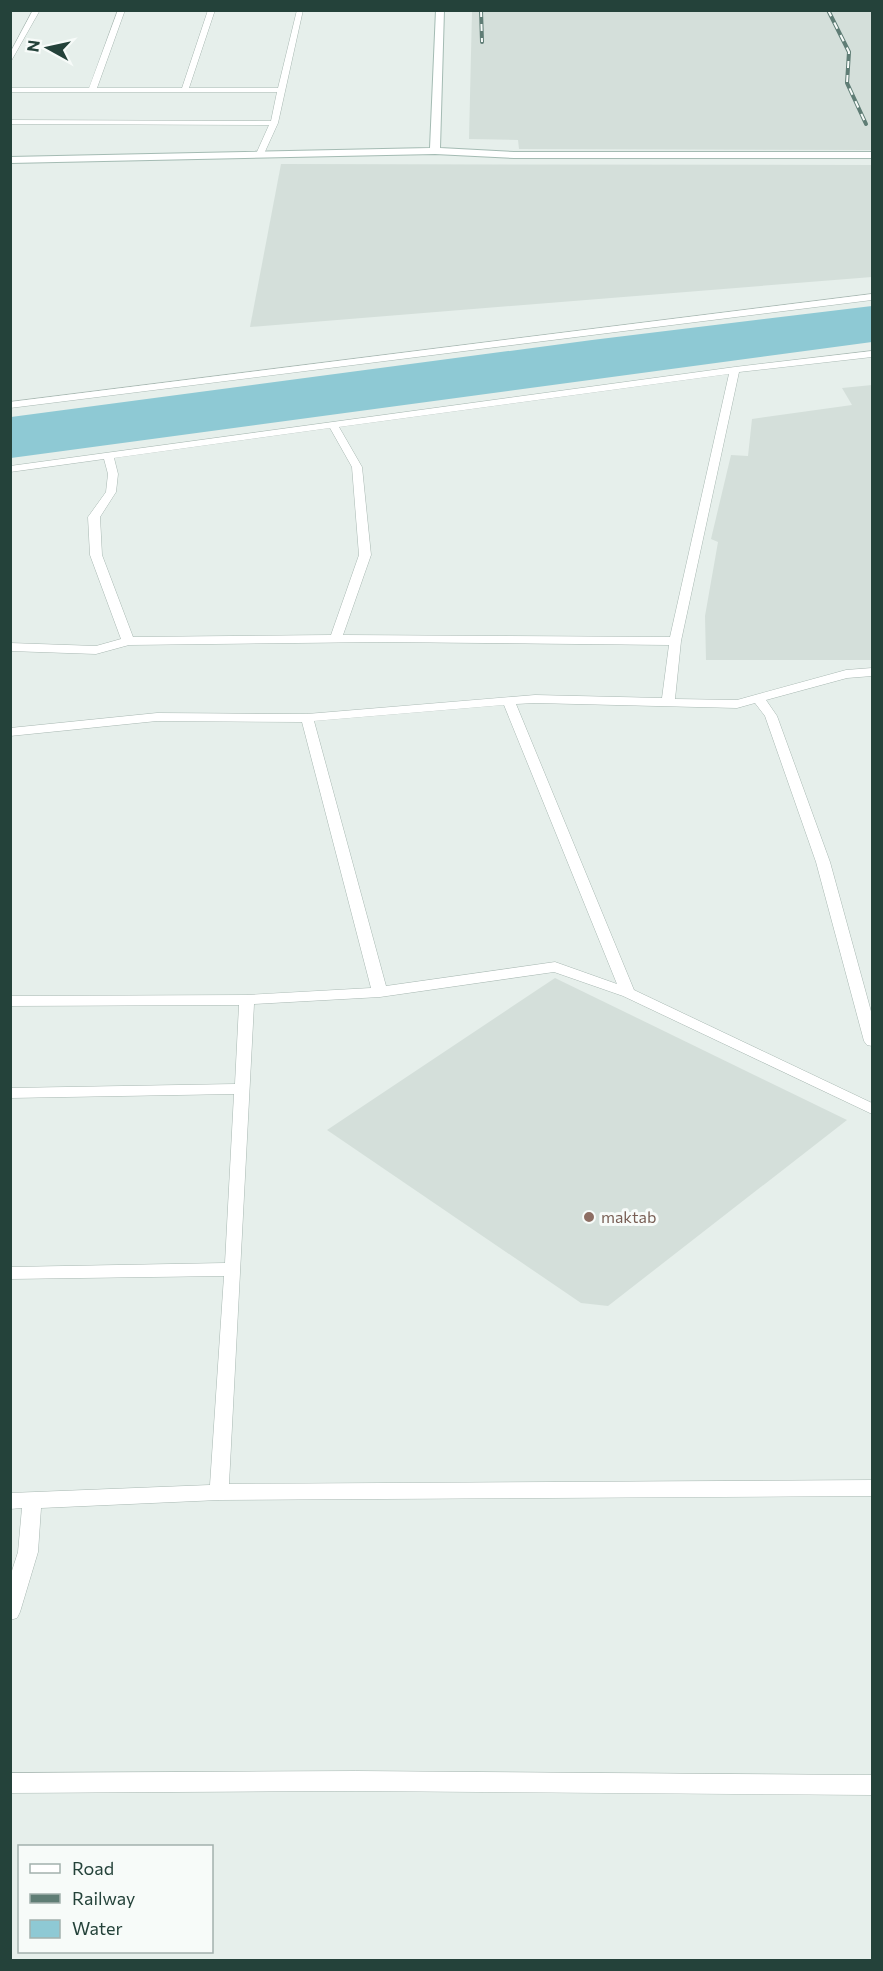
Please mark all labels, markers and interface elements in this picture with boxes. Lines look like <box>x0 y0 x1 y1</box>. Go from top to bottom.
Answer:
north arrow <box>18 18 78 78</box>
text: N <box>22 39 43 53</box>
place label: maktab <box>601 1207 656 1226</box>
marker: maktab <box>582 1210 596 1224</box>
legend <box>18 1845 213 1953</box>
text: Road <box>72 1857 114 1879</box>
text: Railway <box>72 1887 135 1909</box>
text: Water <box>72 1917 123 1939</box>

